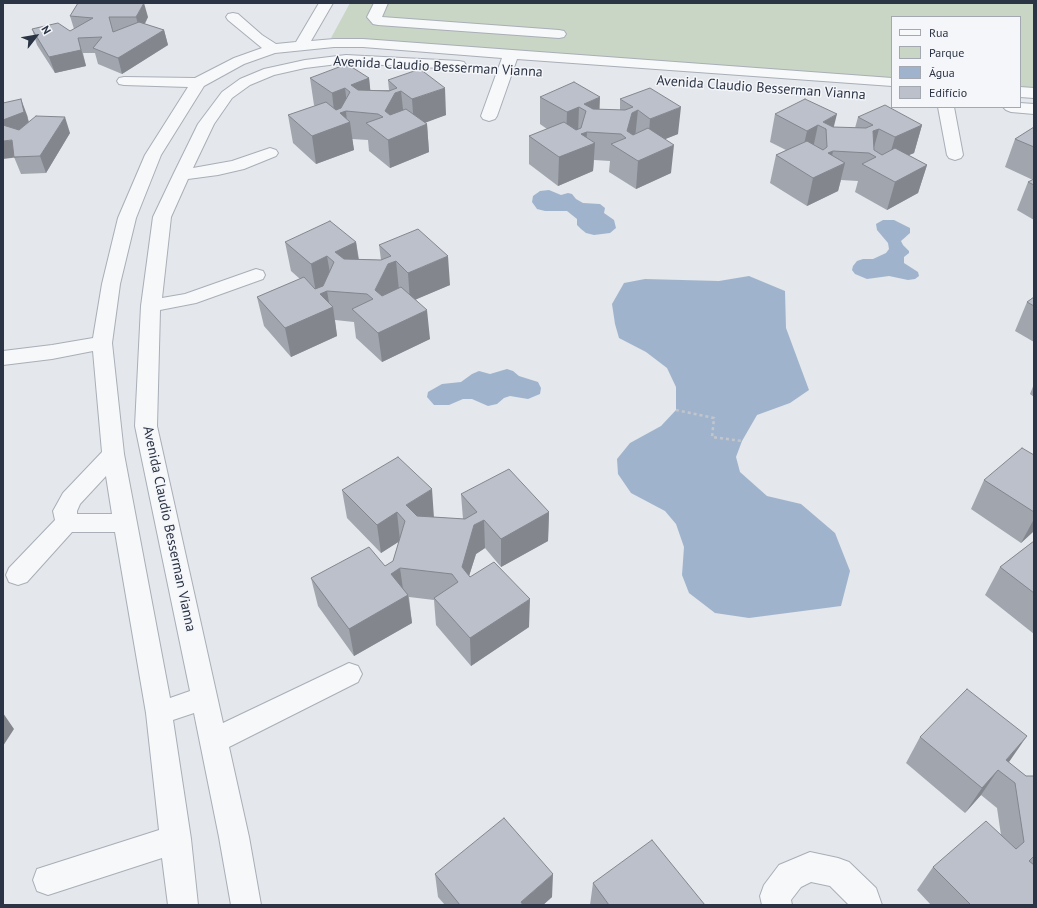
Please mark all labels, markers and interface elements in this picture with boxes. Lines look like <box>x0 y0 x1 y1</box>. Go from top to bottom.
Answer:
north arrow <box>16 16 56 56</box>
legend <box>891 16 1021 108</box>
text: N <box>38 23 54 37</box>
text: Rua <box>929 25 948 40</box>
text: Parque <box>929 45 964 60</box>
street label: Avenida Claudio Besserman Vianna <box>333 53 543 81</box>
text: Água <box>929 65 955 80</box>
street label: Avenida Claudio Besserman Vianna <box>656 72 866 104</box>
text: Edifício <box>929 85 967 100</box>
street label: Avenida Claudio Besserman Vianna <box>139 425 199 633</box>

